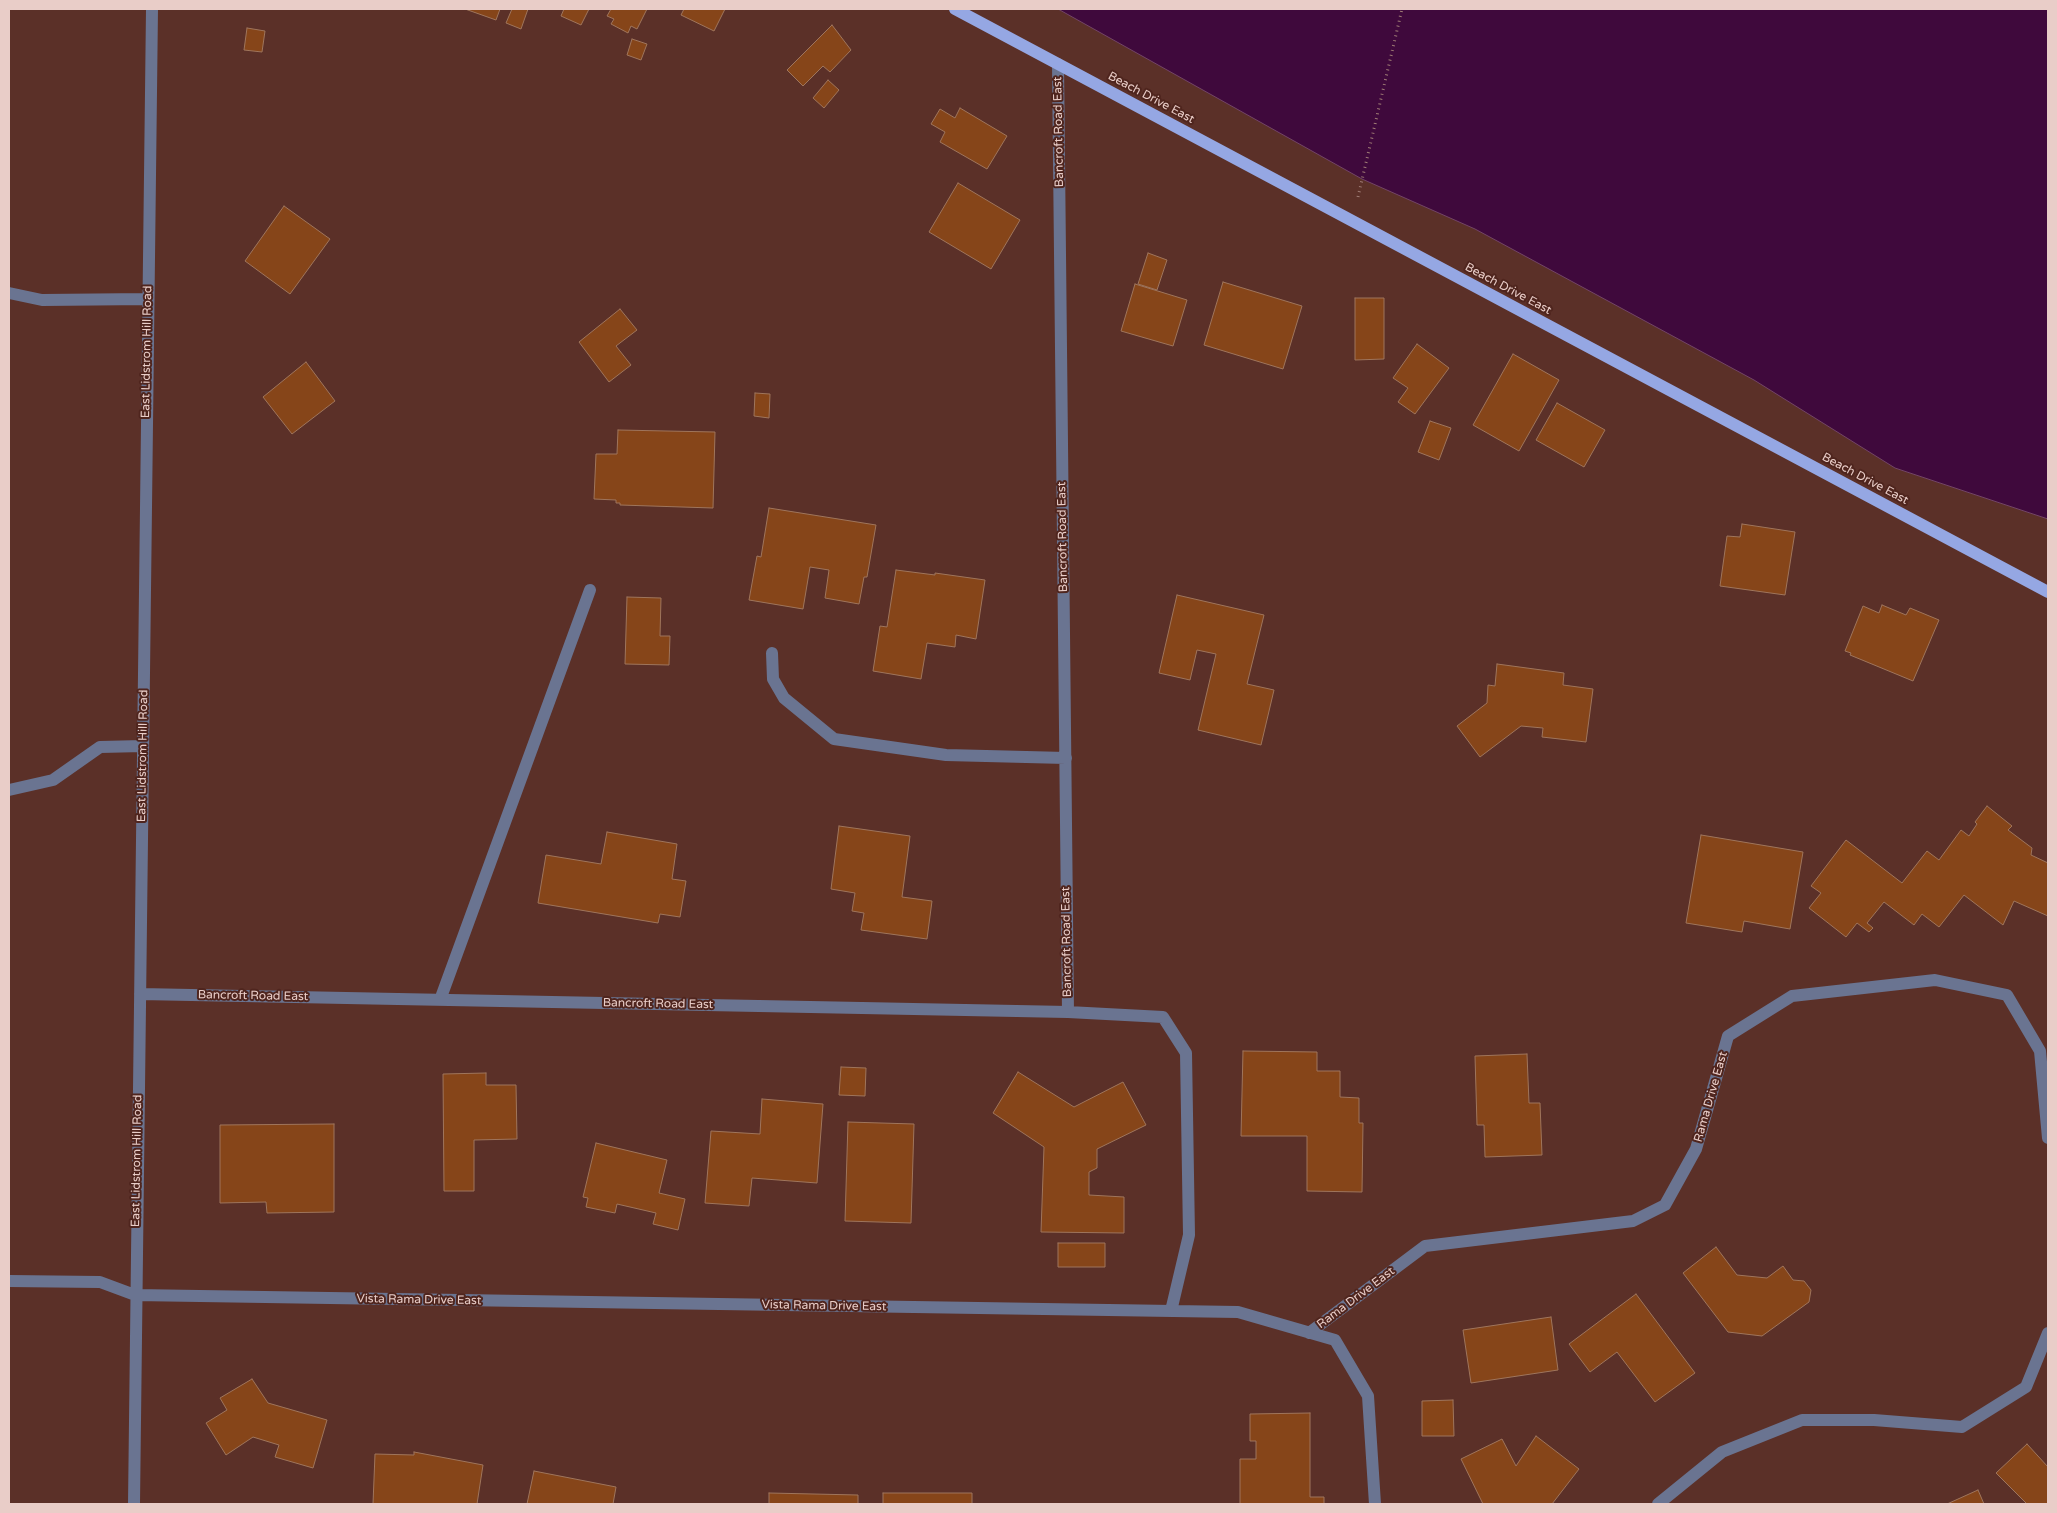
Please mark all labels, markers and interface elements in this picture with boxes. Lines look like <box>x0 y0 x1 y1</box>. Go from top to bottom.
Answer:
street label: Beach Drive East <box>1105 69 1197 127</box>
street label: Bancroft Road East <box>1051 77 1067 187</box>
street label: Beach Drive East <box>1462 260 1554 318</box>
street label: East Lidstrom Hill Road <box>139 286 155 418</box>
street label: Beach Drive East <box>1819 450 1911 508</box>
street label: Bancroft Road East <box>1055 482 1071 592</box>
street label: East Lidstrom Hill Road <box>135 690 151 822</box>
street label: Bancroft Road East <box>1059 887 1075 997</box>
street label: Bancroft Road East <box>198 988 308 1004</box>
street label: Bancroft Road East <box>603 996 713 1012</box>
street label: Rama Drive East <box>1691 1050 1731 1144</box>
street label: East Lidstrom Hill Road <box>129 1095 145 1227</box>
street label: Rama Drive East <box>1314 1264 1398 1332</box>
street label: Vista Rama Drive East <box>356 1292 482 1308</box>
street label: Vista Rama Drive East <box>761 1298 887 1314</box>

